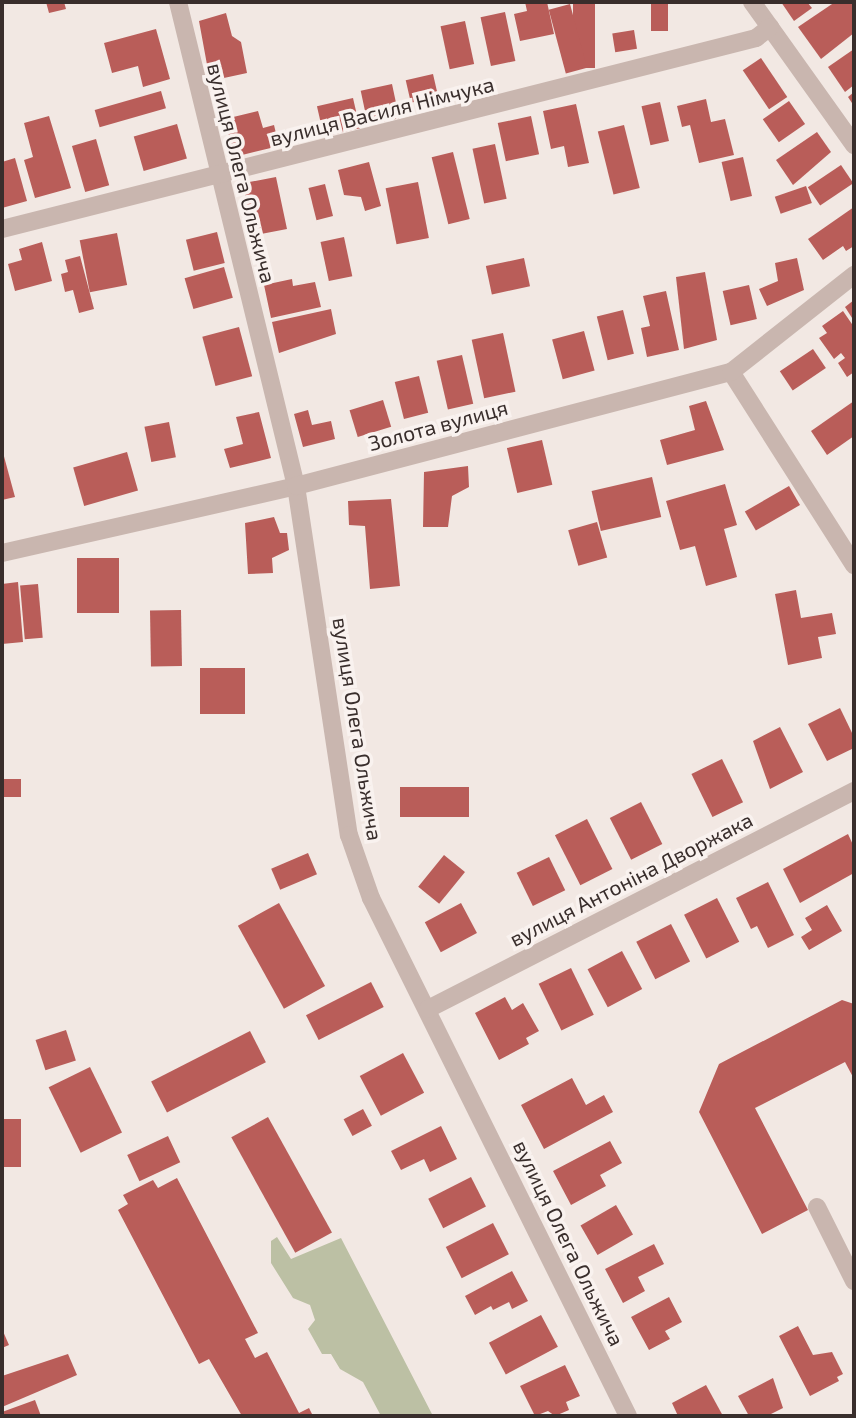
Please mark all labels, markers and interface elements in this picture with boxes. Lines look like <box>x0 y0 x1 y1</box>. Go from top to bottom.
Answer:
street label: вулиця Олега Ольжича <box>202 60 282 286</box>
street label: вулиця Василя Німчука <box>267 71 497 151</box>
street label: Золота вулиця <box>365 394 511 456</box>
street label: вулиця Олега Ольжича <box>328 616 388 842</box>
street label: вулиця Антоніна Дворжака <box>505 807 757 951</box>
street label: вулиця Олега Ольжича <box>508 1136 630 1350</box>

